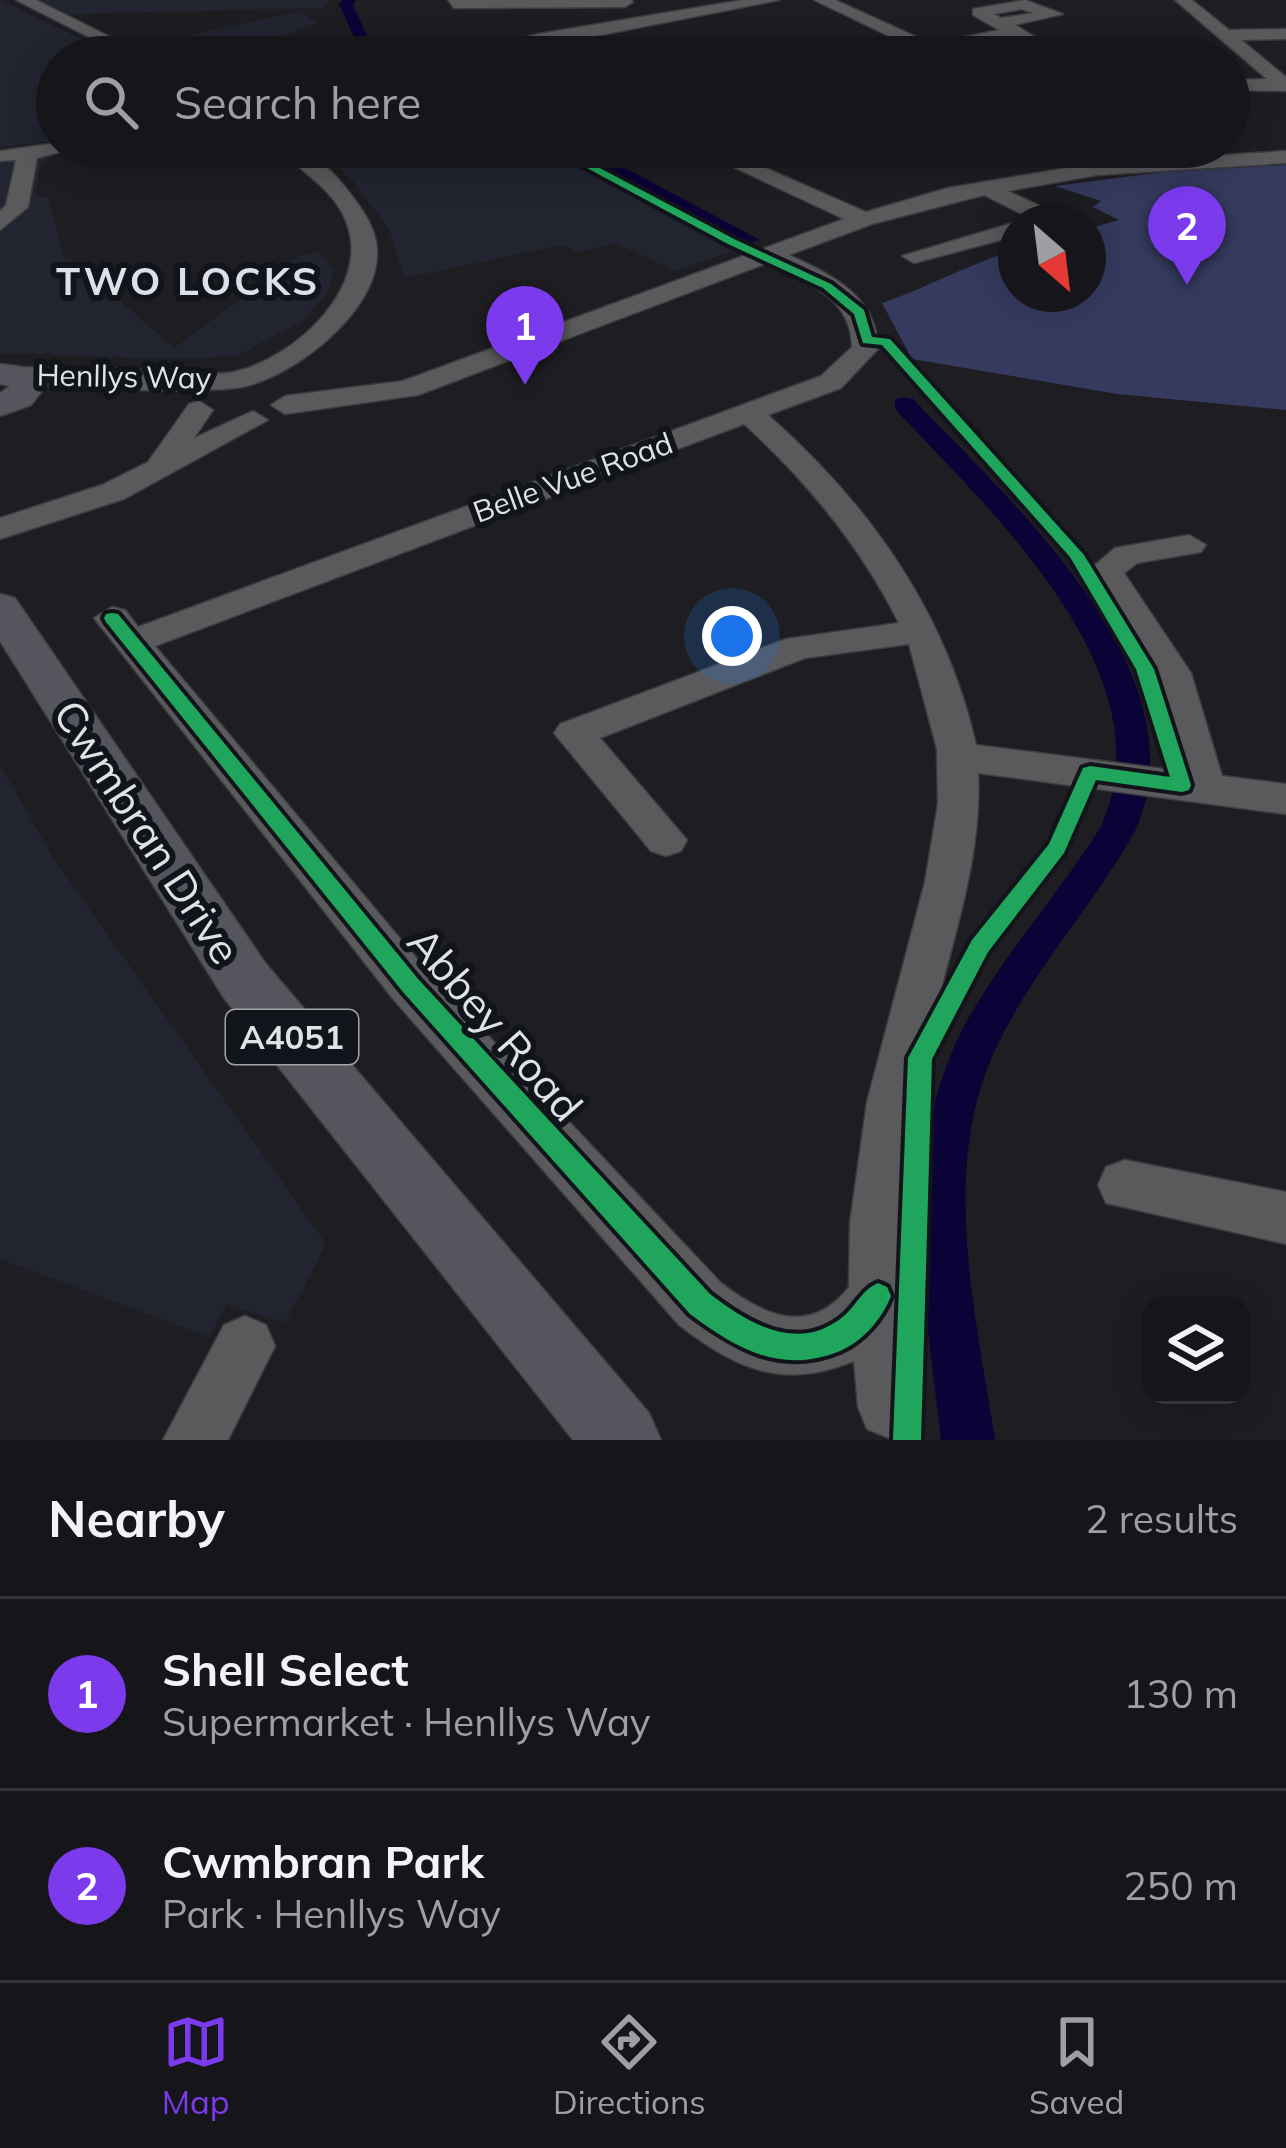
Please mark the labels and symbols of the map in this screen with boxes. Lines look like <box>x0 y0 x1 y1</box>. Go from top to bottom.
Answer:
pin: 2 <box>1148 186 1226 285</box>
north arrow <box>998 204 1106 312</box>
district label: TWO LOCKS <box>56 256 320 305</box>
pin: 1 <box>486 286 564 385</box>
street label: Henllys Way <box>36 355 212 397</box>
street label: Belle Vue Road <box>468 423 678 531</box>
your location <box>702 606 762 666</box>
street label: Cwmbran Drive <box>43 690 252 973</box>
street label: Abbey Road <box>397 916 594 1132</box>
road number: A4051 <box>226 1010 358 1064</box>

